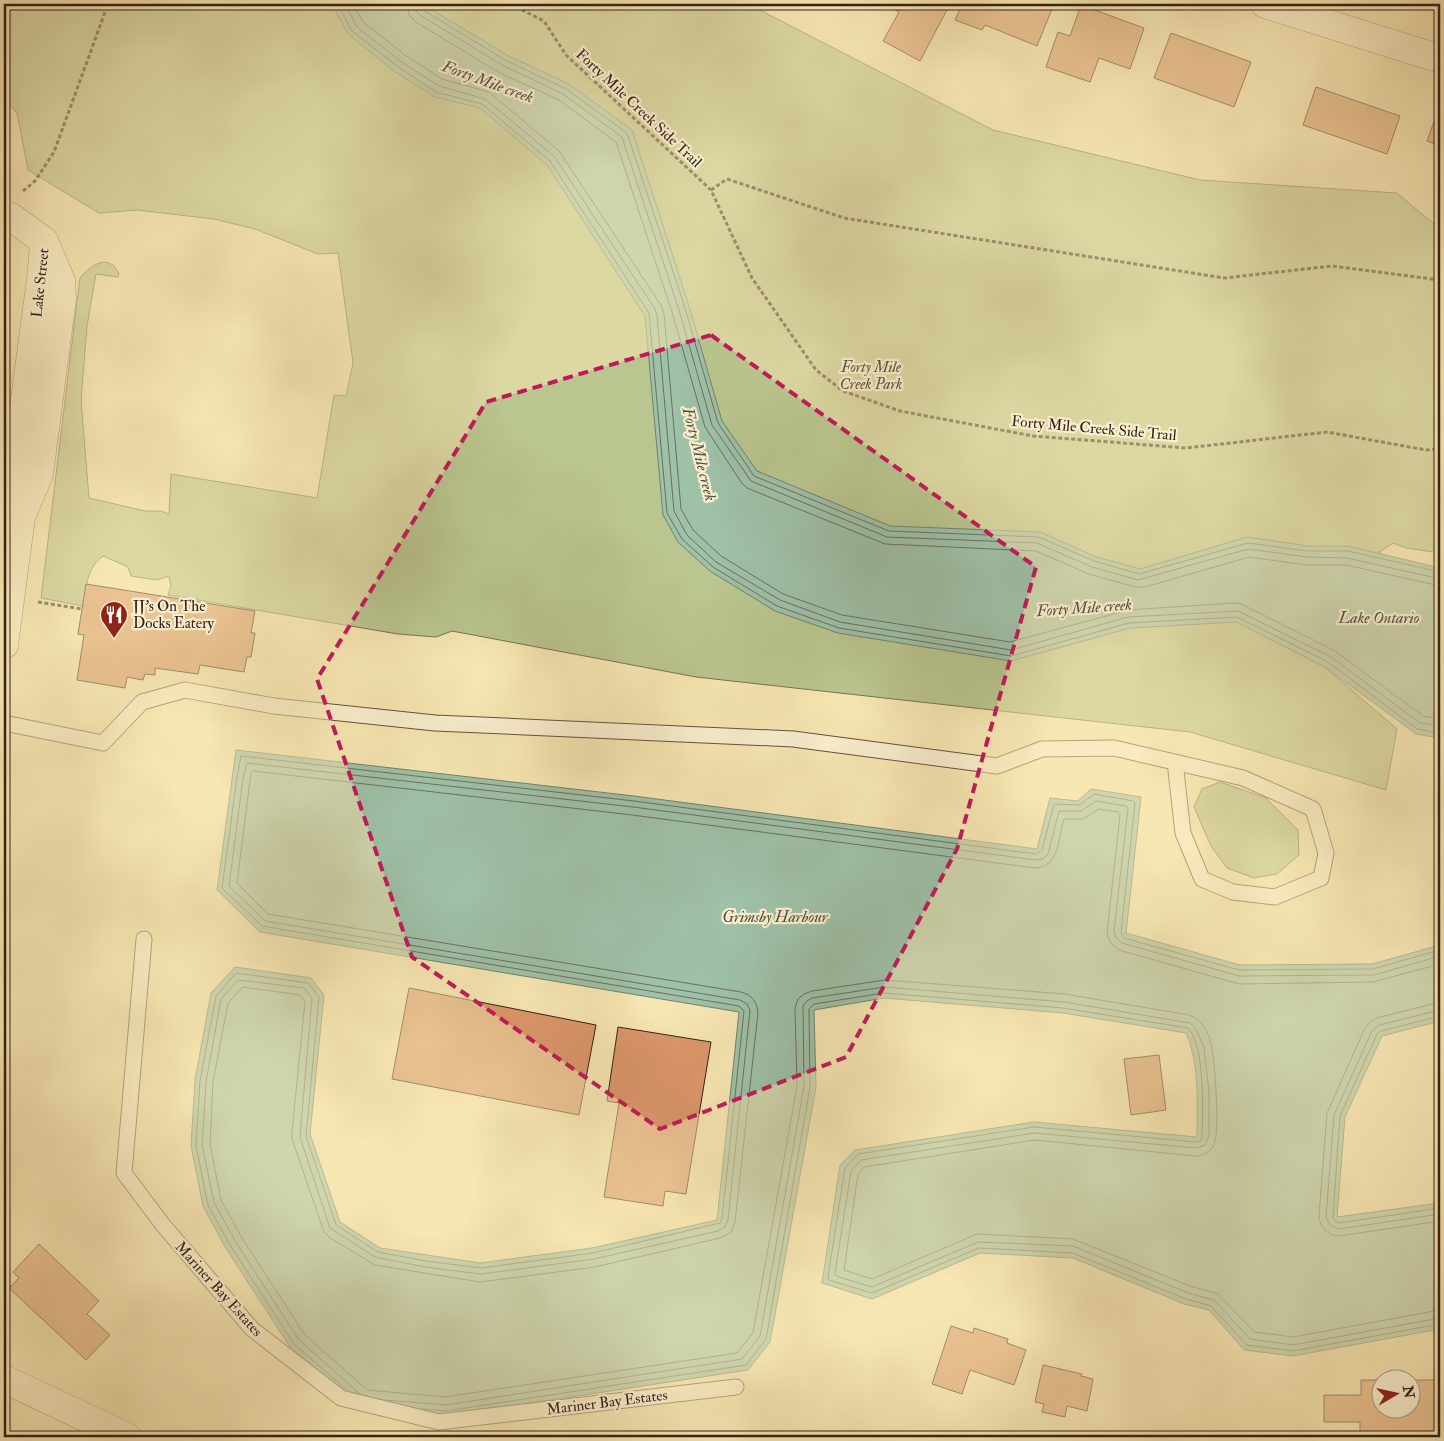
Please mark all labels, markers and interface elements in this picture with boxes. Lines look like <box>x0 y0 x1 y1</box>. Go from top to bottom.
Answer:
street label: Forty Mile Creek Side Trail <box>572 45 706 172</box>
water label: Forty Mile creek <box>438 56 536 108</box>
street label: Lake Street <box>27 247 54 319</box>
park label: Forty Mile Creek Park <box>840 358 902 394</box>
water label: Forty Mile creek <box>678 404 720 503</box>
street label: Forty Mile Creek Side Trail <box>1011 412 1177 445</box>
water label: Forty Mile creek <box>1035 595 1133 621</box>
place label: JJ’s On The Docks Eatery <box>132 597 215 633</box>
restaurant icon: JJ’s On The Docks Eatery <box>99 600 129 639</box>
water label: Lake Ontario <box>1338 608 1420 628</box>
water label: Grimsby Harbour <box>722 907 829 927</box>
street label: Mariner Bay Estates <box>171 1238 266 1341</box>
north arrow <box>1372 1368 1422 1418</box>
text: N <box>1399 1384 1418 1400</box>
street label: Mariner Bay Estates <box>545 1386 669 1419</box>

